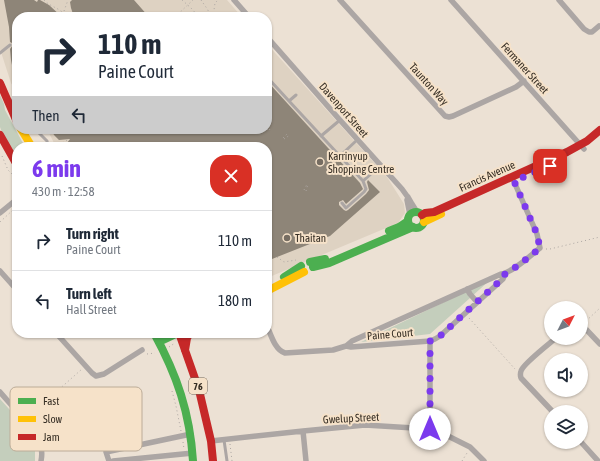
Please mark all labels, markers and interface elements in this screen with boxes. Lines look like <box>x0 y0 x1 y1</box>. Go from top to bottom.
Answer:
icon: right <box>32 28 84 80</box>
text: 110 m <box>98 28 161 60</box>
street label: Fermaner Street <box>499 40 551 96</box>
text: Paine Court <box>98 61 174 82</box>
street label: Taunton Way <box>407 61 451 108</box>
street label: Davenport Street <box>317 80 371 140</box>
icon: left <box>68 104 90 126</box>
text: Then <box>32 107 60 124</box>
pin <box>533 149 567 183</box>
place label: Karrinyup Shopping Centre <box>328 150 394 175</box>
text: 6 min <box>32 155 81 182</box>
button: close <box>210 155 252 197</box>
icon: arrive <box>539 155 561 177</box>
marker: Karrinyup Shopping Centre <box>315 157 325 167</box>
street label: Francis Avenue <box>457 158 517 194</box>
text: 430 m · 12:58 <box>32 184 95 199</box>
text: Turn right <box>66 225 119 242</box>
icon: right <box>32 230 54 252</box>
text: 110 m <box>218 232 252 249</box>
place label: Thaitan <box>295 232 326 244</box>
marker: Thaitan <box>282 233 292 243</box>
text: Paine Court <box>66 242 121 257</box>
text: Turn left <box>66 285 112 302</box>
icon: left <box>32 290 54 312</box>
text: 180 m <box>218 292 252 309</box>
north arrow <box>544 301 588 345</box>
map controls <box>544 301 588 449</box>
text: Hall Street <box>66 302 117 317</box>
street label: Paine Court <box>366 326 414 342</box>
button: sound <box>544 353 588 397</box>
road number: 76 <box>189 378 207 394</box>
legend <box>10 387 142 451</box>
text: Fast <box>43 395 59 407</box>
button: layers <box>544 405 588 449</box>
position arrow <box>409 408 451 450</box>
street label: Gwelup Street <box>323 411 379 425</box>
text: Slow <box>43 413 62 425</box>
text: Jam <box>43 431 60 443</box>

